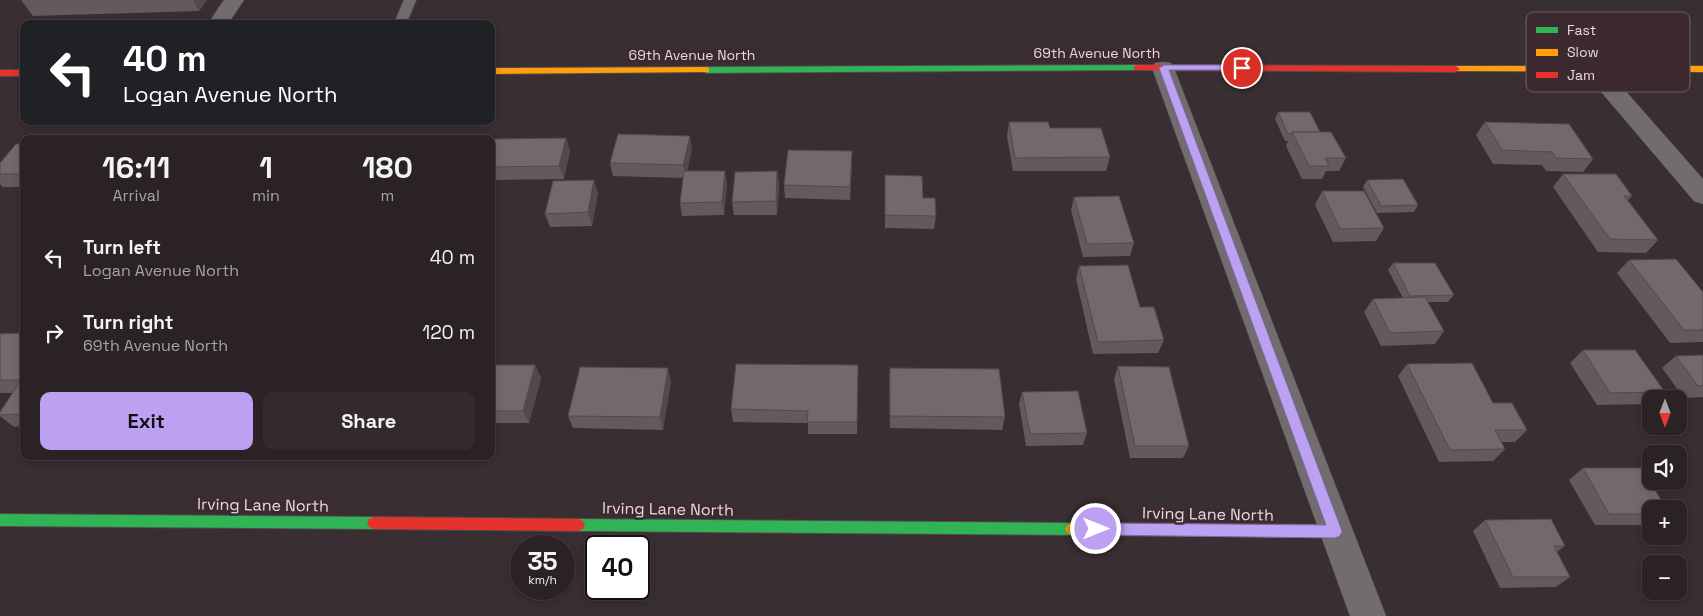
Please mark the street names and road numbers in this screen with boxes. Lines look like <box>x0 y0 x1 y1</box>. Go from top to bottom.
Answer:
street label: 69th Avenue North <box>1034 44 1160 62</box>
street label: 69th Avenue North <box>629 46 755 64</box>
street label: Irving Lane North <box>197 493 329 517</box>
street label: Irving Lane North <box>602 497 734 521</box>
street label: Irving Lane North <box>1142 502 1274 526</box>

